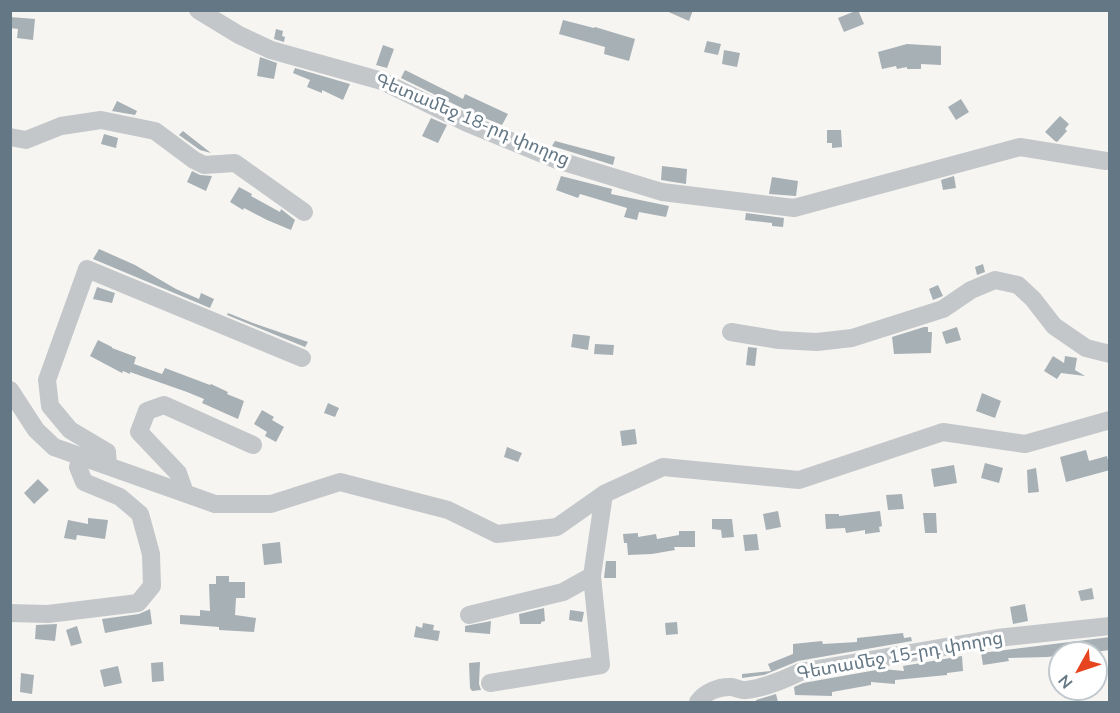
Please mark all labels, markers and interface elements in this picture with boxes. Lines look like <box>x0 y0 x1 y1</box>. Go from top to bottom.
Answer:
street label: Գետամեջ 18-րդ փողոց <box>372 70 572 172</box>
street label: Գետամեջ 15-րդ փողոց <box>795 628 1005 686</box>
north arrow <box>1048 641 1108 701</box>
text: N <box>1053 670 1078 693</box>

